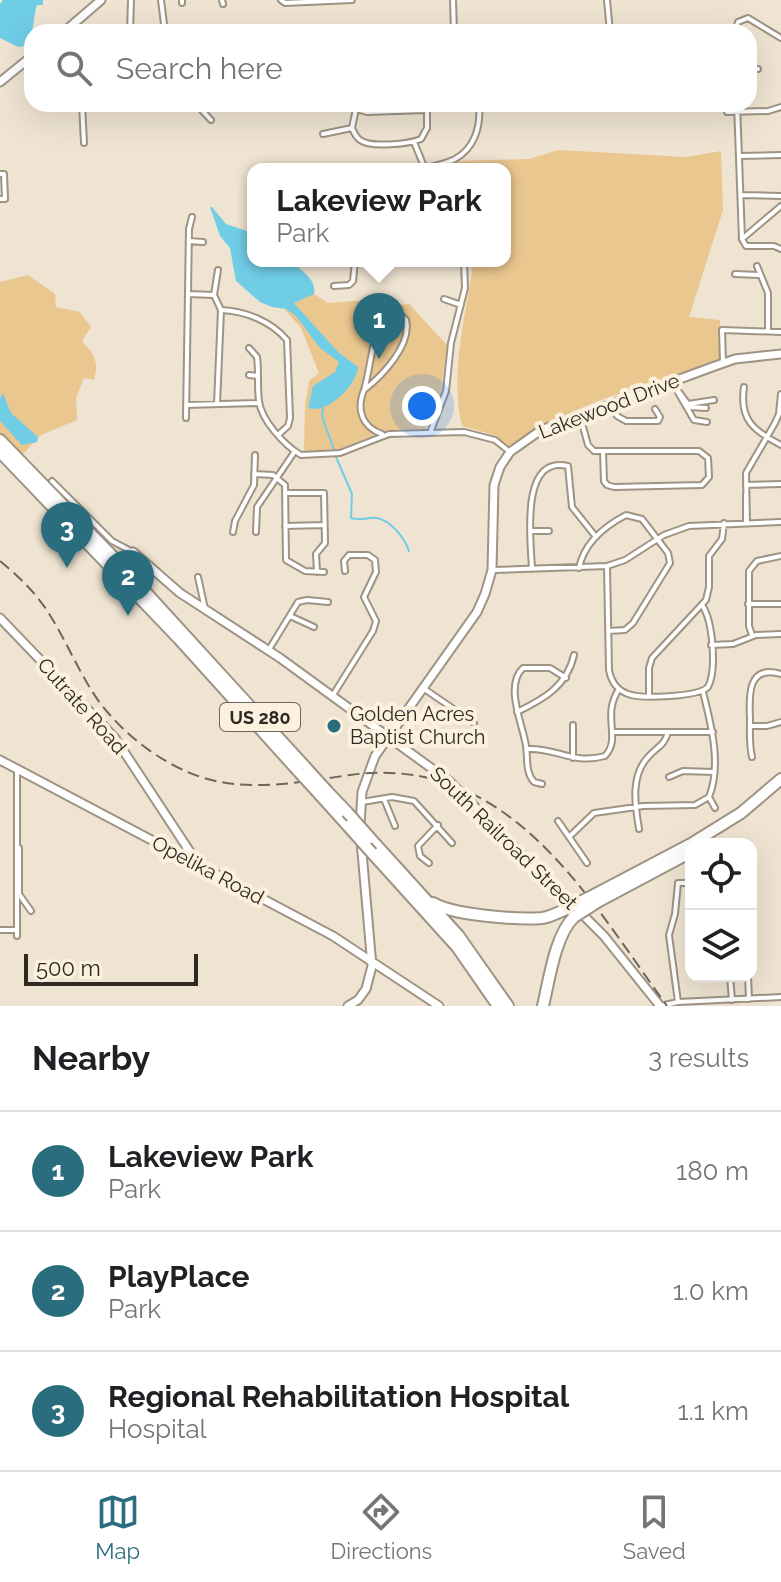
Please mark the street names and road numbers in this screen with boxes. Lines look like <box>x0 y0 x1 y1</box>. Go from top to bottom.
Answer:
street label: Lakewood Drive <box>535 368 683 444</box>
street label: Cutrate Road <box>32 653 132 759</box>
road number: US 280 <box>220 703 300 731</box>
street label: South Railroad Street <box>425 761 583 915</box>
street label: Opelika Road <box>148 830 268 910</box>

